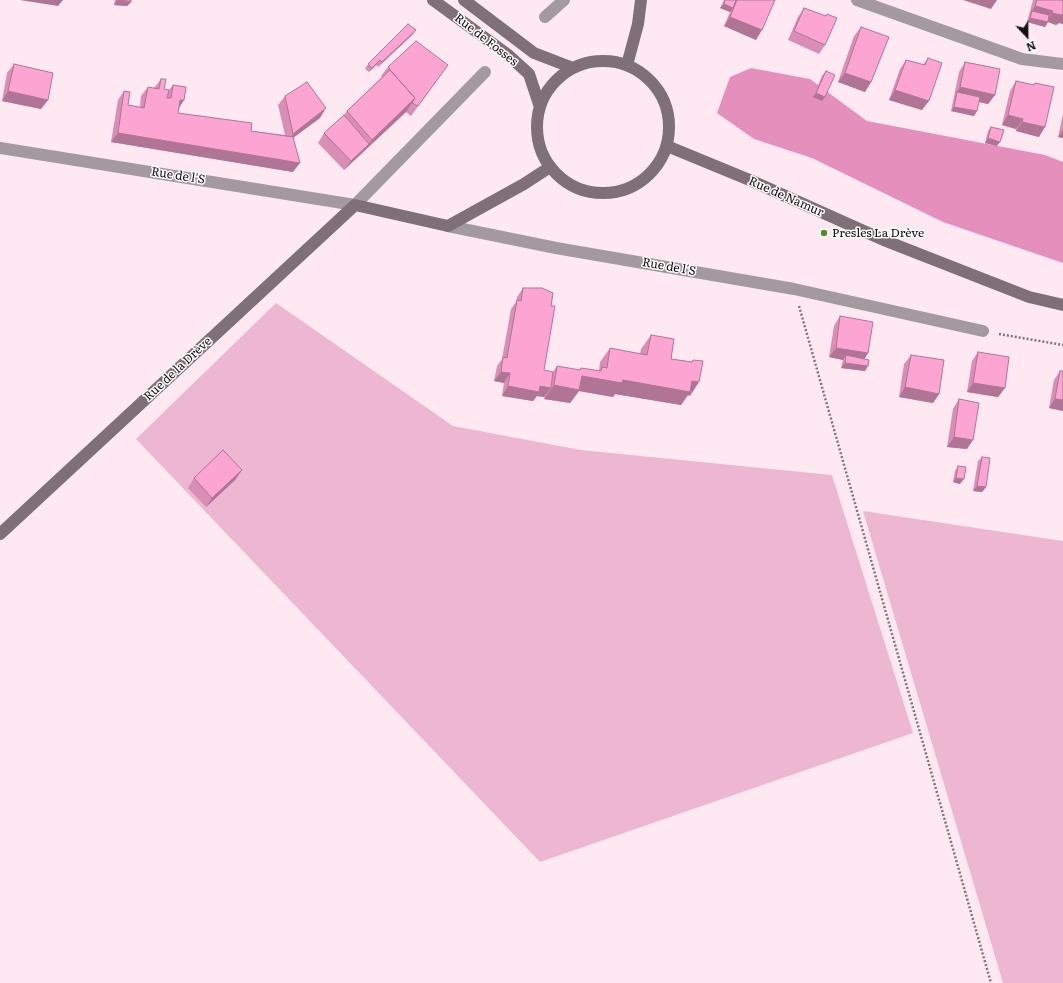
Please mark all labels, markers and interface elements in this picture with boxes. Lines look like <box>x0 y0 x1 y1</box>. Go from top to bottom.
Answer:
street label: Rue de Fosses <box>451 11 521 69</box>
north arrow <box>1007 16 1047 56</box>
text: N <box>1024 38 1039 56</box>
street label: Rue de l'S <box>150 165 206 187</box>
street label: Rue de Namur <box>746 174 826 220</box>
place label: Presles La Drève <box>832 226 924 240</box>
marker: Presles La Drève <box>819 228 829 238</box>
street label: Rue de l'S <box>641 255 697 279</box>
street label: Rue de la Drève <box>141 334 215 404</box>

